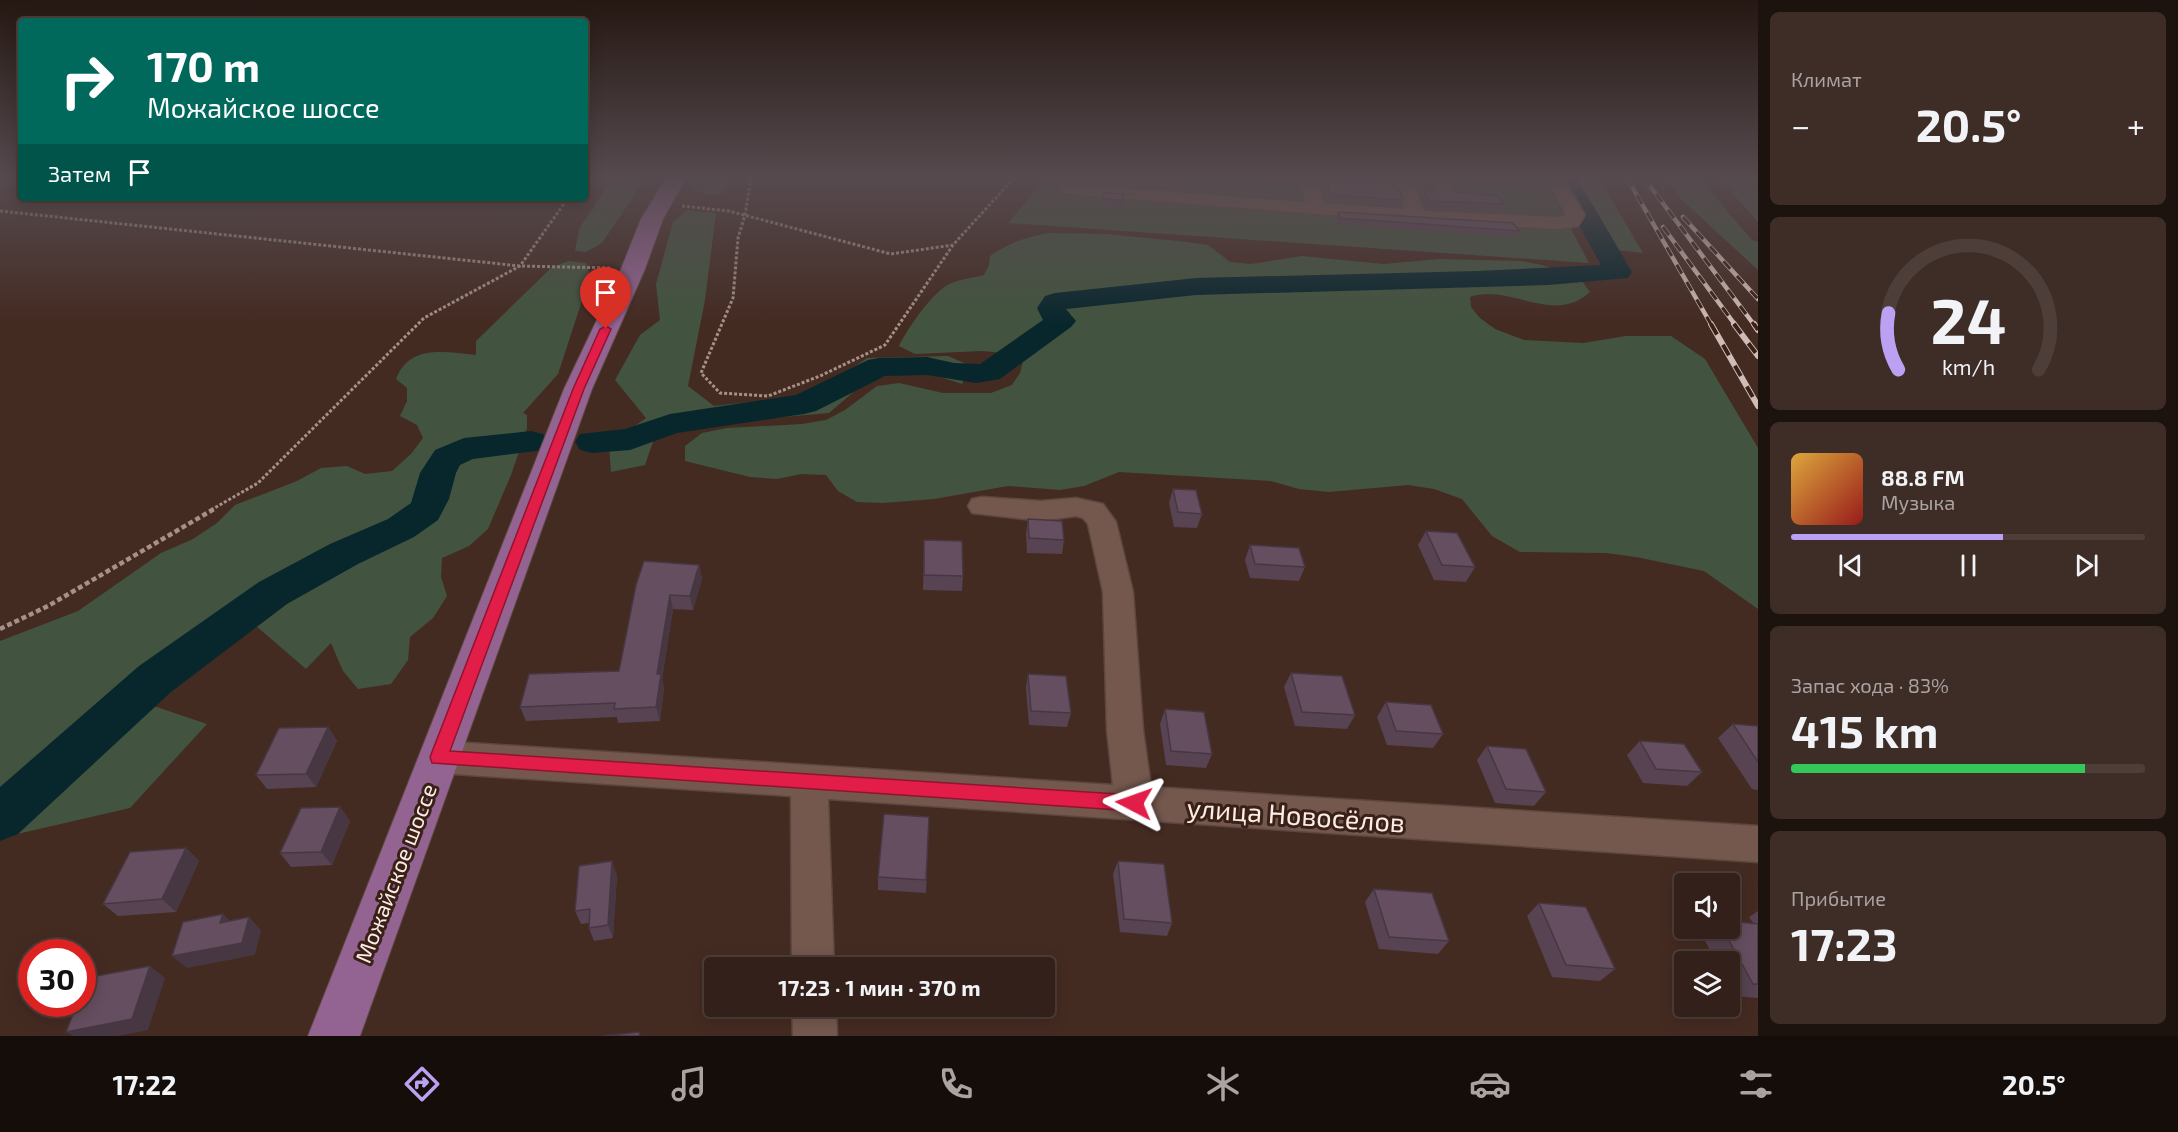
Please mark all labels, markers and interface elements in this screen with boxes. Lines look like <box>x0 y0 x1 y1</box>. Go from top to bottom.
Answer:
text: 170 m <box>147 40 260 90</box>
icon: right <box>48 42 126 120</box>
text: Климат <box>1791 67 1862 91</box>
text: Можайское шоссе <box>147 91 380 123</box>
text: 20.5° <box>1916 97 2021 151</box>
text: − <box>1791 105 1810 145</box>
text: + <box>2127 105 2145 145</box>
icon: arrive <box>123 156 156 189</box>
text: Затем <box>48 160 111 186</box>
pin <box>580 267 631 329</box>
icon: arrive <box>589 276 622 309</box>
text: 24 <box>1930 282 2006 357</box>
text: km/h <box>1941 355 1995 380</box>
text: 88.8 FM <box>1881 464 1965 490</box>
text: Музыка <box>1881 490 1955 514</box>
icon: previous <box>1834 549 1867 582</box>
icon: pause <box>1952 549 1985 582</box>
icon: next <box>2070 549 2103 582</box>
text: Запас хода · 83% <box>1791 673 1949 697</box>
text: 415 km <box>1791 703 1938 757</box>
position arrow <box>1102 771 1166 835</box>
street label: Можайское шоссе <box>349 780 441 966</box>
street label: улица Новосёлов <box>1186 790 1406 839</box>
map controls <box>1674 873 1740 1017</box>
button: sound <box>1674 873 1740 939</box>
text: Прибытие <box>1791 886 1886 910</box>
text: 17:23 <box>1791 916 1897 970</box>
speed limit sign: 30 <box>18 939 96 1017</box>
button: layers <box>1674 951 1740 1017</box>
text: 17:23 · 1 мин · 370 m <box>778 974 981 1000</box>
icon: directions <box>401 1063 443 1105</box>
icon: music <box>668 1063 710 1105</box>
icon: phone <box>935 1063 977 1105</box>
icon: climate <box>1202 1063 1244 1105</box>
icon: car <box>1469 1063 1511 1105</box>
icon: filters <box>1735 1063 1777 1105</box>
text: 17:22 <box>112 1068 177 1100</box>
text: 20.5° <box>2002 1068 2066 1100</box>

